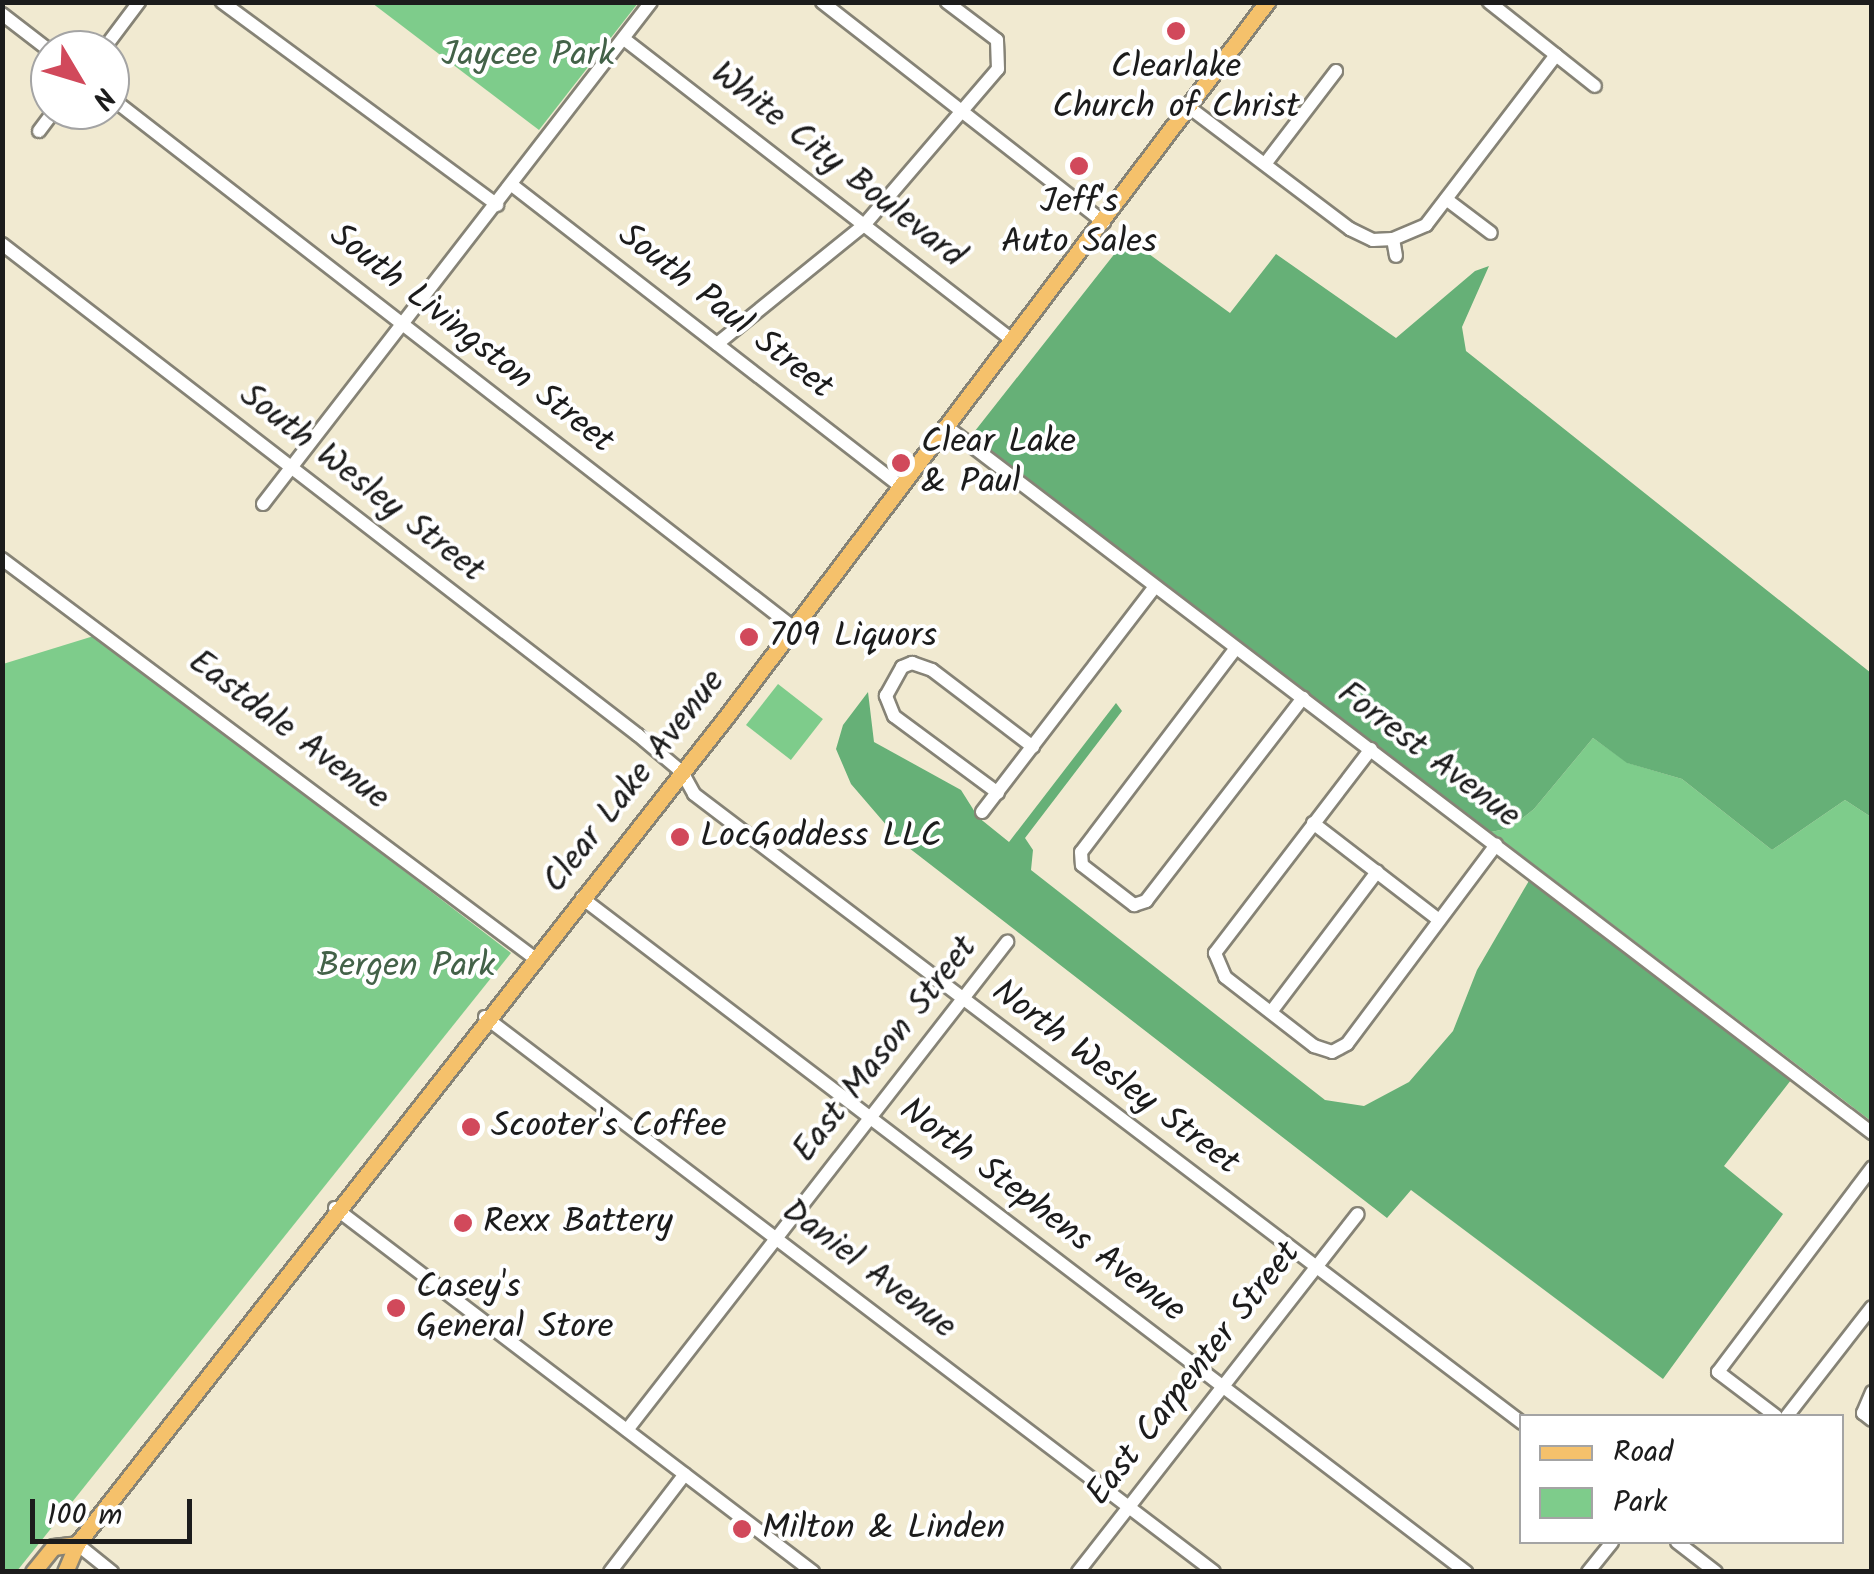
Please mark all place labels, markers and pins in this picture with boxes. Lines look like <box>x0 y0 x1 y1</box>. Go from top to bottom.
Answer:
marker: Clearlake Church of Christ <box>1165 20 1187 42</box>
place label: Clearlake Church of Christ <box>1052 47 1300 129</box>
marker: Jeff's Auto Sales <box>1068 155 1090 177</box>
place label: Jeff's Auto Sales <box>1001 182 1157 264</box>
place label: Clear Lake & Paul <box>921 422 1076 504</box>
marker: Clear Lake & Paul <box>890 452 912 474</box>
place label: 709 Liquors <box>769 616 937 658</box>
marker: 709 Liquors <box>738 626 760 648</box>
place label: LocGoddess LLC <box>700 816 941 858</box>
marker: LocGoddess LLC <box>669 826 691 848</box>
place label: Scooter's Coffee <box>491 1106 726 1148</box>
marker: Scooter's Coffee <box>460 1116 482 1138</box>
place label: Rexx Battery <box>483 1202 673 1244</box>
marker: Rexx Battery <box>452 1212 474 1234</box>
place label: Casey's General Store <box>416 1267 613 1349</box>
marker: Casey's General Store <box>385 1297 407 1319</box>
place label: Milton & Linden <box>762 1508 1005 1550</box>
marker: Milton & Linden <box>731 1518 753 1540</box>

